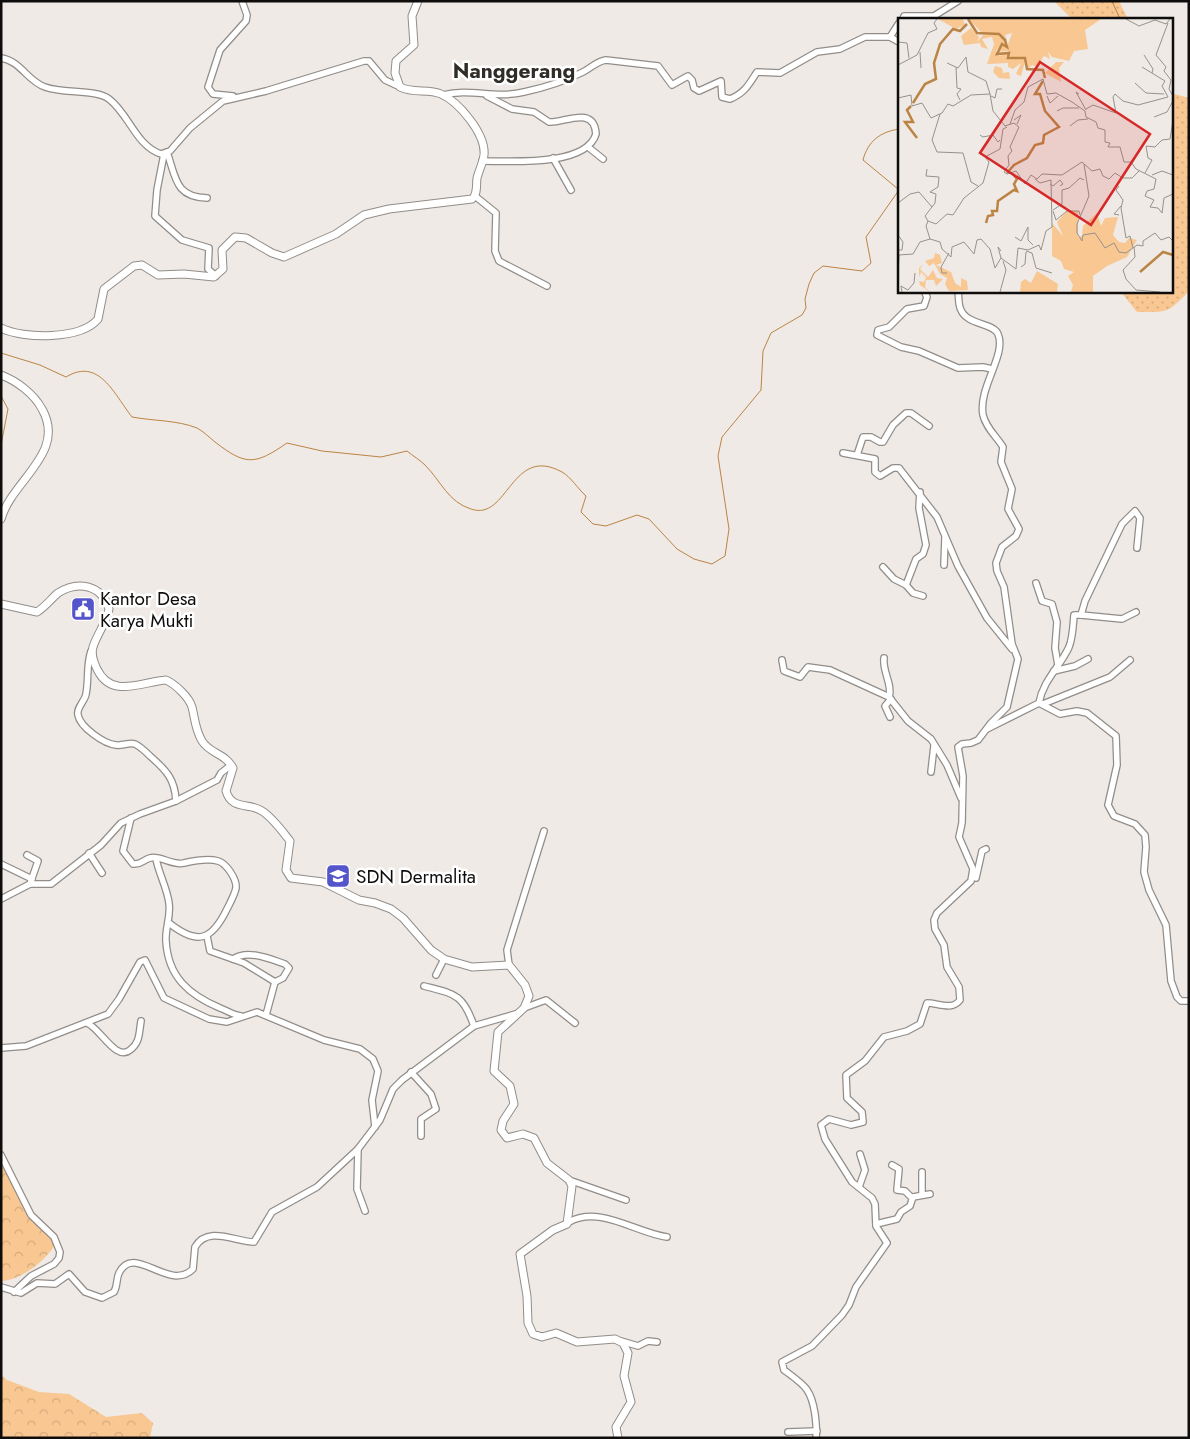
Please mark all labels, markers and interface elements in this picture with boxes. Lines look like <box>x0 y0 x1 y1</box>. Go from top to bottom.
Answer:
inset map <box>898 18 1172 292</box>
district label: Nanggerang <box>453 56 575 86</box>
place label: Kantor Desa Karya Mukti <box>100 585 197 634</box>
public building icon: Kantor Desa Karya Mukti <box>70 596 96 622</box>
school or university icon: SDN Dermalita <box>325 863 351 889</box>
place label: SDN Dermalita <box>356 863 476 890</box>

